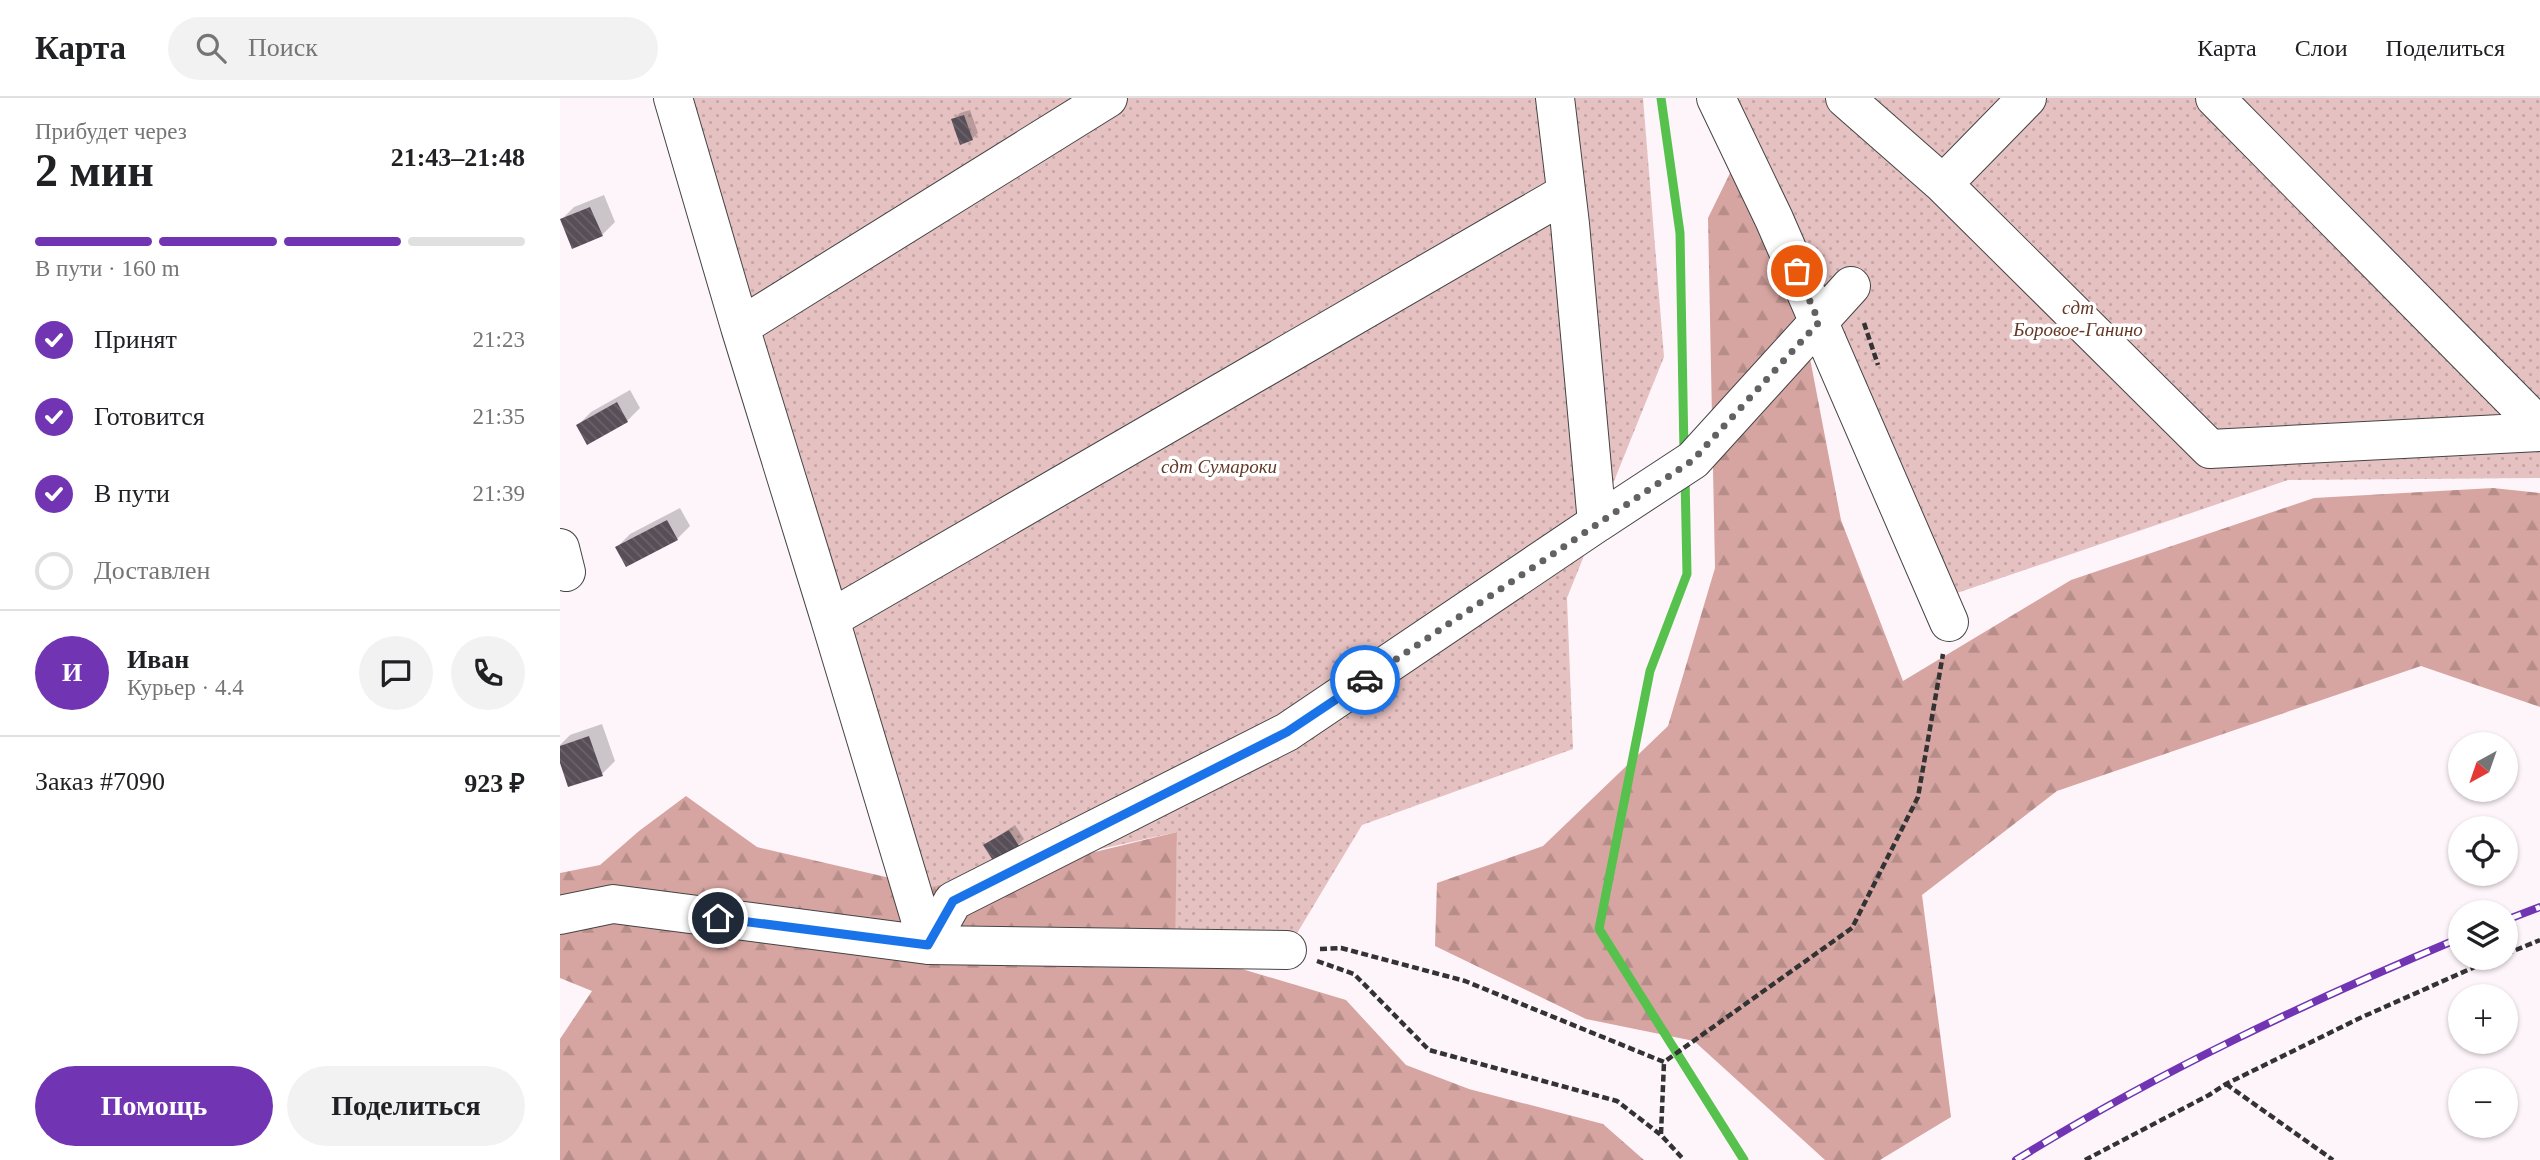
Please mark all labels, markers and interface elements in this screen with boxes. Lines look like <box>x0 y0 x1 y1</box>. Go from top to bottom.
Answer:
search box <box>168 17 658 80</box>
icon: search <box>192 29 230 67</box>
text: Карта <box>35 30 126 66</box>
text: Поиск <box>248 33 318 62</box>
text: Карта <box>2197 35 2257 61</box>
text: Слои <box>2295 35 2348 61</box>
text: Поделиться <box>2386 35 2505 61</box>
text: Прибудет через <box>35 119 187 144</box>
text: 21:43–21:48 <box>391 143 525 172</box>
text: 2 мин <box>35 145 154 196</box>
pin <box>1767 241 1827 301</box>
icon: bag <box>1778 252 1816 290</box>
text: В пути · 160 m <box>35 256 180 281</box>
park label: сдт Боровое-Ганино <box>2012 297 2143 340</box>
icon: check <box>35 321 73 359</box>
text: Принят <box>94 325 177 354</box>
text: 21:23 <box>473 327 525 352</box>
icon: check <box>35 398 73 436</box>
text: Готовится <box>94 402 205 431</box>
text: 21:35 <box>473 404 525 429</box>
park label: сдт Сумароки <box>1161 456 1277 477</box>
icon: check <box>35 475 73 513</box>
text: В пути <box>94 479 170 508</box>
text: 21:39 <box>473 481 525 506</box>
text: Доставлен <box>94 556 211 585</box>
button: chat <box>359 636 433 710</box>
button: phone <box>451 636 525 710</box>
text: Иван <box>127 645 189 674</box>
courier <box>1330 645 1400 715</box>
text: И <box>62 658 82 687</box>
icon: car <box>1346 661 1384 699</box>
text: Курьер · 4.4 <box>127 675 244 700</box>
north arrow <box>2448 732 2518 802</box>
map controls <box>2448 732 2518 1138</box>
text: Заказ #7090 <box>35 767 165 796</box>
text: 923 ₽ <box>464 769 525 798</box>
button: locate <box>2448 816 2518 886</box>
pin <box>688 888 748 948</box>
icon: home <box>699 899 737 937</box>
button: layers <box>2448 900 2518 970</box>
button: + <box>2448 984 2518 1054</box>
button: Помощь <box>35 1066 273 1146</box>
button: Поделиться <box>287 1066 525 1146</box>
button: − <box>2448 1068 2518 1138</box>

